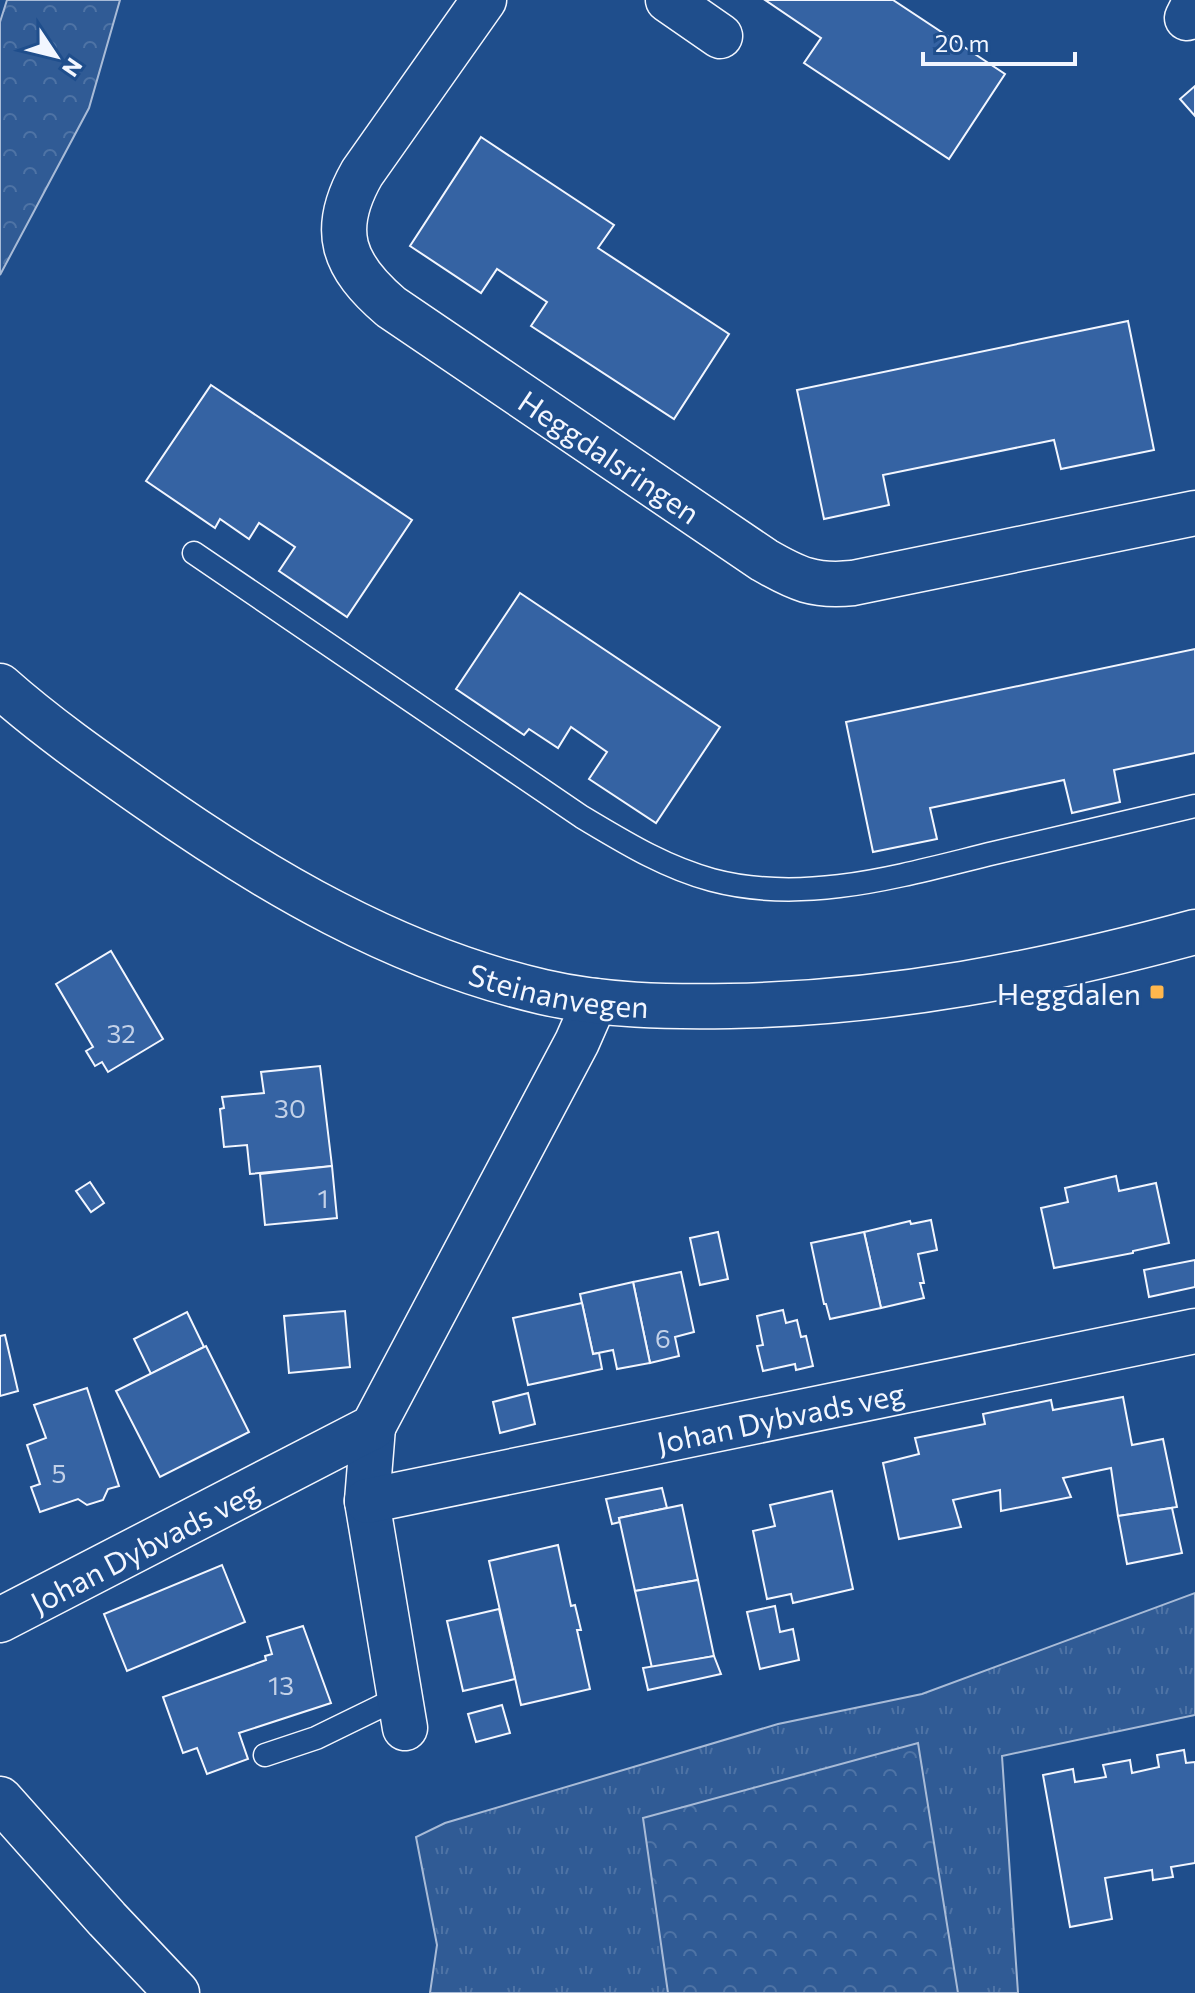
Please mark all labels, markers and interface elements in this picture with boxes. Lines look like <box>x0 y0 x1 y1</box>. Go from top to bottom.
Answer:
north arrow <box>16 16 96 96</box>
scale bar <box>923 16 1075 66</box>
text: 20 m <box>935 28 989 57</box>
text: N <box>57 53 89 82</box>
street label: Heggdalsringen <box>512 381 708 530</box>
street label: Steinanvegen <box>464 954 650 1024</box>
place label: Heggdalen <box>997 974 1141 1011</box>
marker: Heggdalen <box>1148 983 1166 1001</box>
house number: 32 <box>106 1017 136 1048</box>
house number: 30 <box>274 1092 306 1123</box>
house number: 1 <box>317 1182 329 1213</box>
house number: 6 <box>655 1322 671 1353</box>
street label: Johan Dybvads veg <box>653 1373 908 1460</box>
house number: 5 <box>52 1457 66 1488</box>
street label: Johan Dybvads veg <box>23 1471 264 1620</box>
house number: 13 <box>268 1669 294 1700</box>

